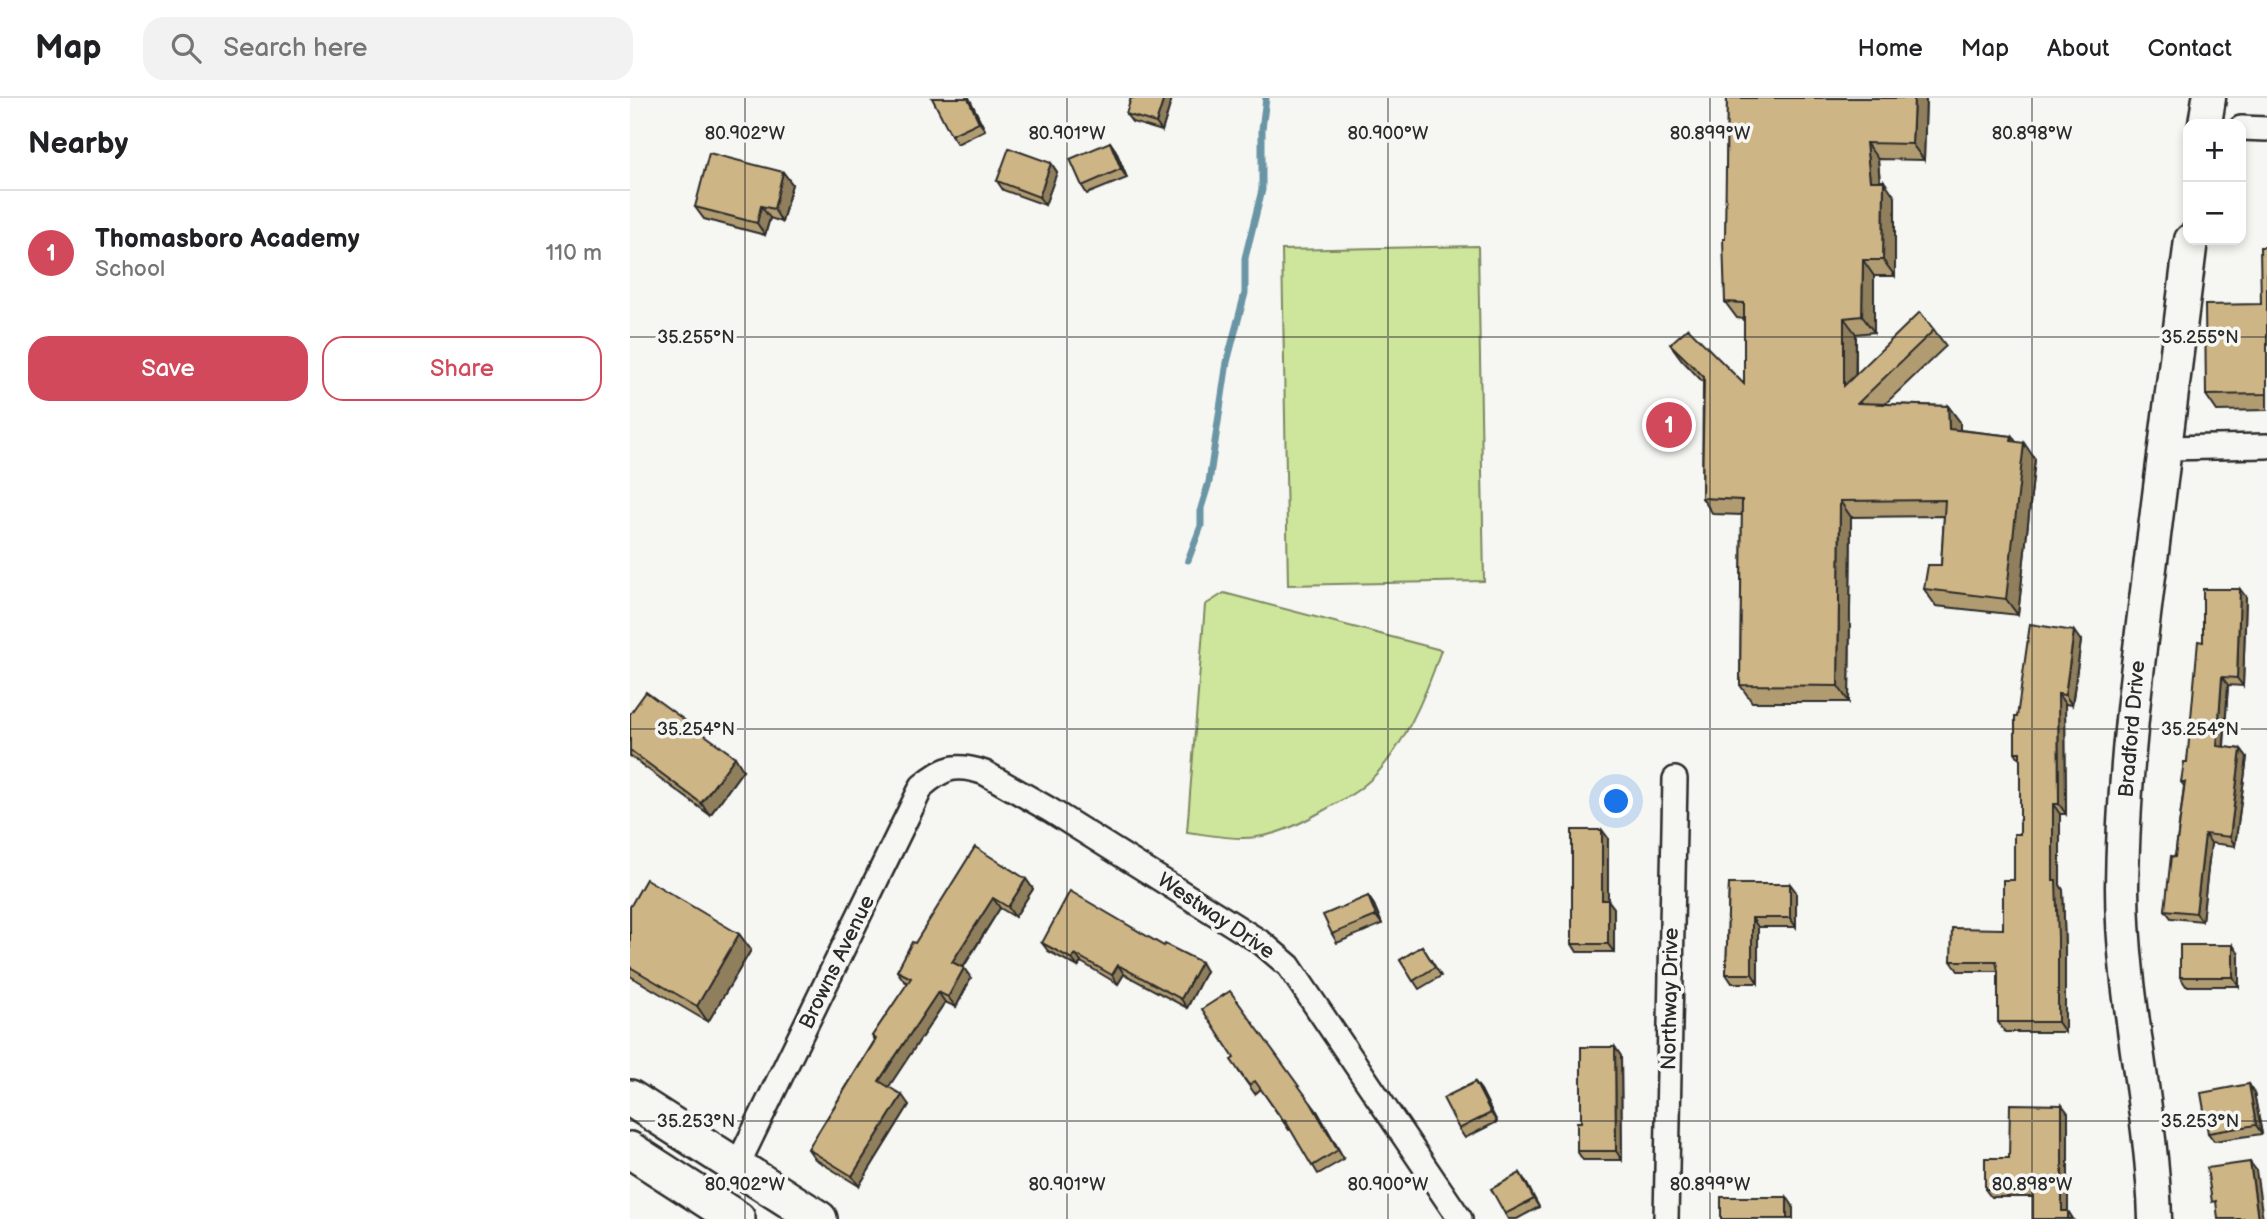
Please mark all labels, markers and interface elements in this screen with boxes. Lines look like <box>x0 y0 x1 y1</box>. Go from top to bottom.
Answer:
search box <box>143 17 633 80</box>
text: Map <box>35 28 101 68</box>
icon: search <box>167 29 205 67</box>
text: Search here <box>223 33 367 64</box>
text: Home <box>1858 34 1923 63</box>
text: Map <box>1961 34 2009 63</box>
text: About <box>2047 34 2109 63</box>
text: Contact <box>2147 34 2232 63</box>
map controls <box>2183 119 2246 245</box>
button: + <box>2183 119 2246 182</box>
text: 80.902°W <box>705 123 786 144</box>
text: 80.901°W <box>1028 123 1106 144</box>
text: 80.900°W <box>1348 123 1429 144</box>
text: 80.899°W <box>1670 123 1751 144</box>
text: 80.898°W <box>1992 123 2073 144</box>
text: Nearby <box>28 126 128 162</box>
button: − <box>2183 182 2246 245</box>
text: Thomasboro Academy <box>95 224 360 255</box>
text: 1 <box>46 239 56 267</box>
text: 110 m <box>545 239 602 267</box>
text: School <box>95 255 165 283</box>
text: 35.255°N <box>657 327 735 348</box>
text: 35.255°N <box>2161 327 2239 348</box>
button: Save <box>28 336 308 401</box>
button: Share <box>322 336 602 401</box>
pin: 1 <box>1646 399 1692 451</box>
street label: Bradford Drive <box>2114 660 2150 798</box>
text: 35.254°N <box>657 719 735 740</box>
text: 35.254°N <box>2161 719 2239 740</box>
your location <box>1599 784 1633 818</box>
street label: Westway Drive <box>1153 868 1279 964</box>
street label: Browns Avenue <box>794 891 880 1033</box>
street label: Northway Drive <box>1656 928 1684 1070</box>
text: 35.253°N <box>657 1111 735 1132</box>
text: 35.253°N <box>2161 1111 2239 1132</box>
text: 80.902°W <box>705 1174 786 1195</box>
text: 80.901°W <box>1028 1174 1106 1195</box>
text: 80.900°W <box>1348 1174 1429 1195</box>
text: 80.899°W <box>1670 1174 1751 1195</box>
text: 80.898°W <box>1992 1174 2073 1195</box>

